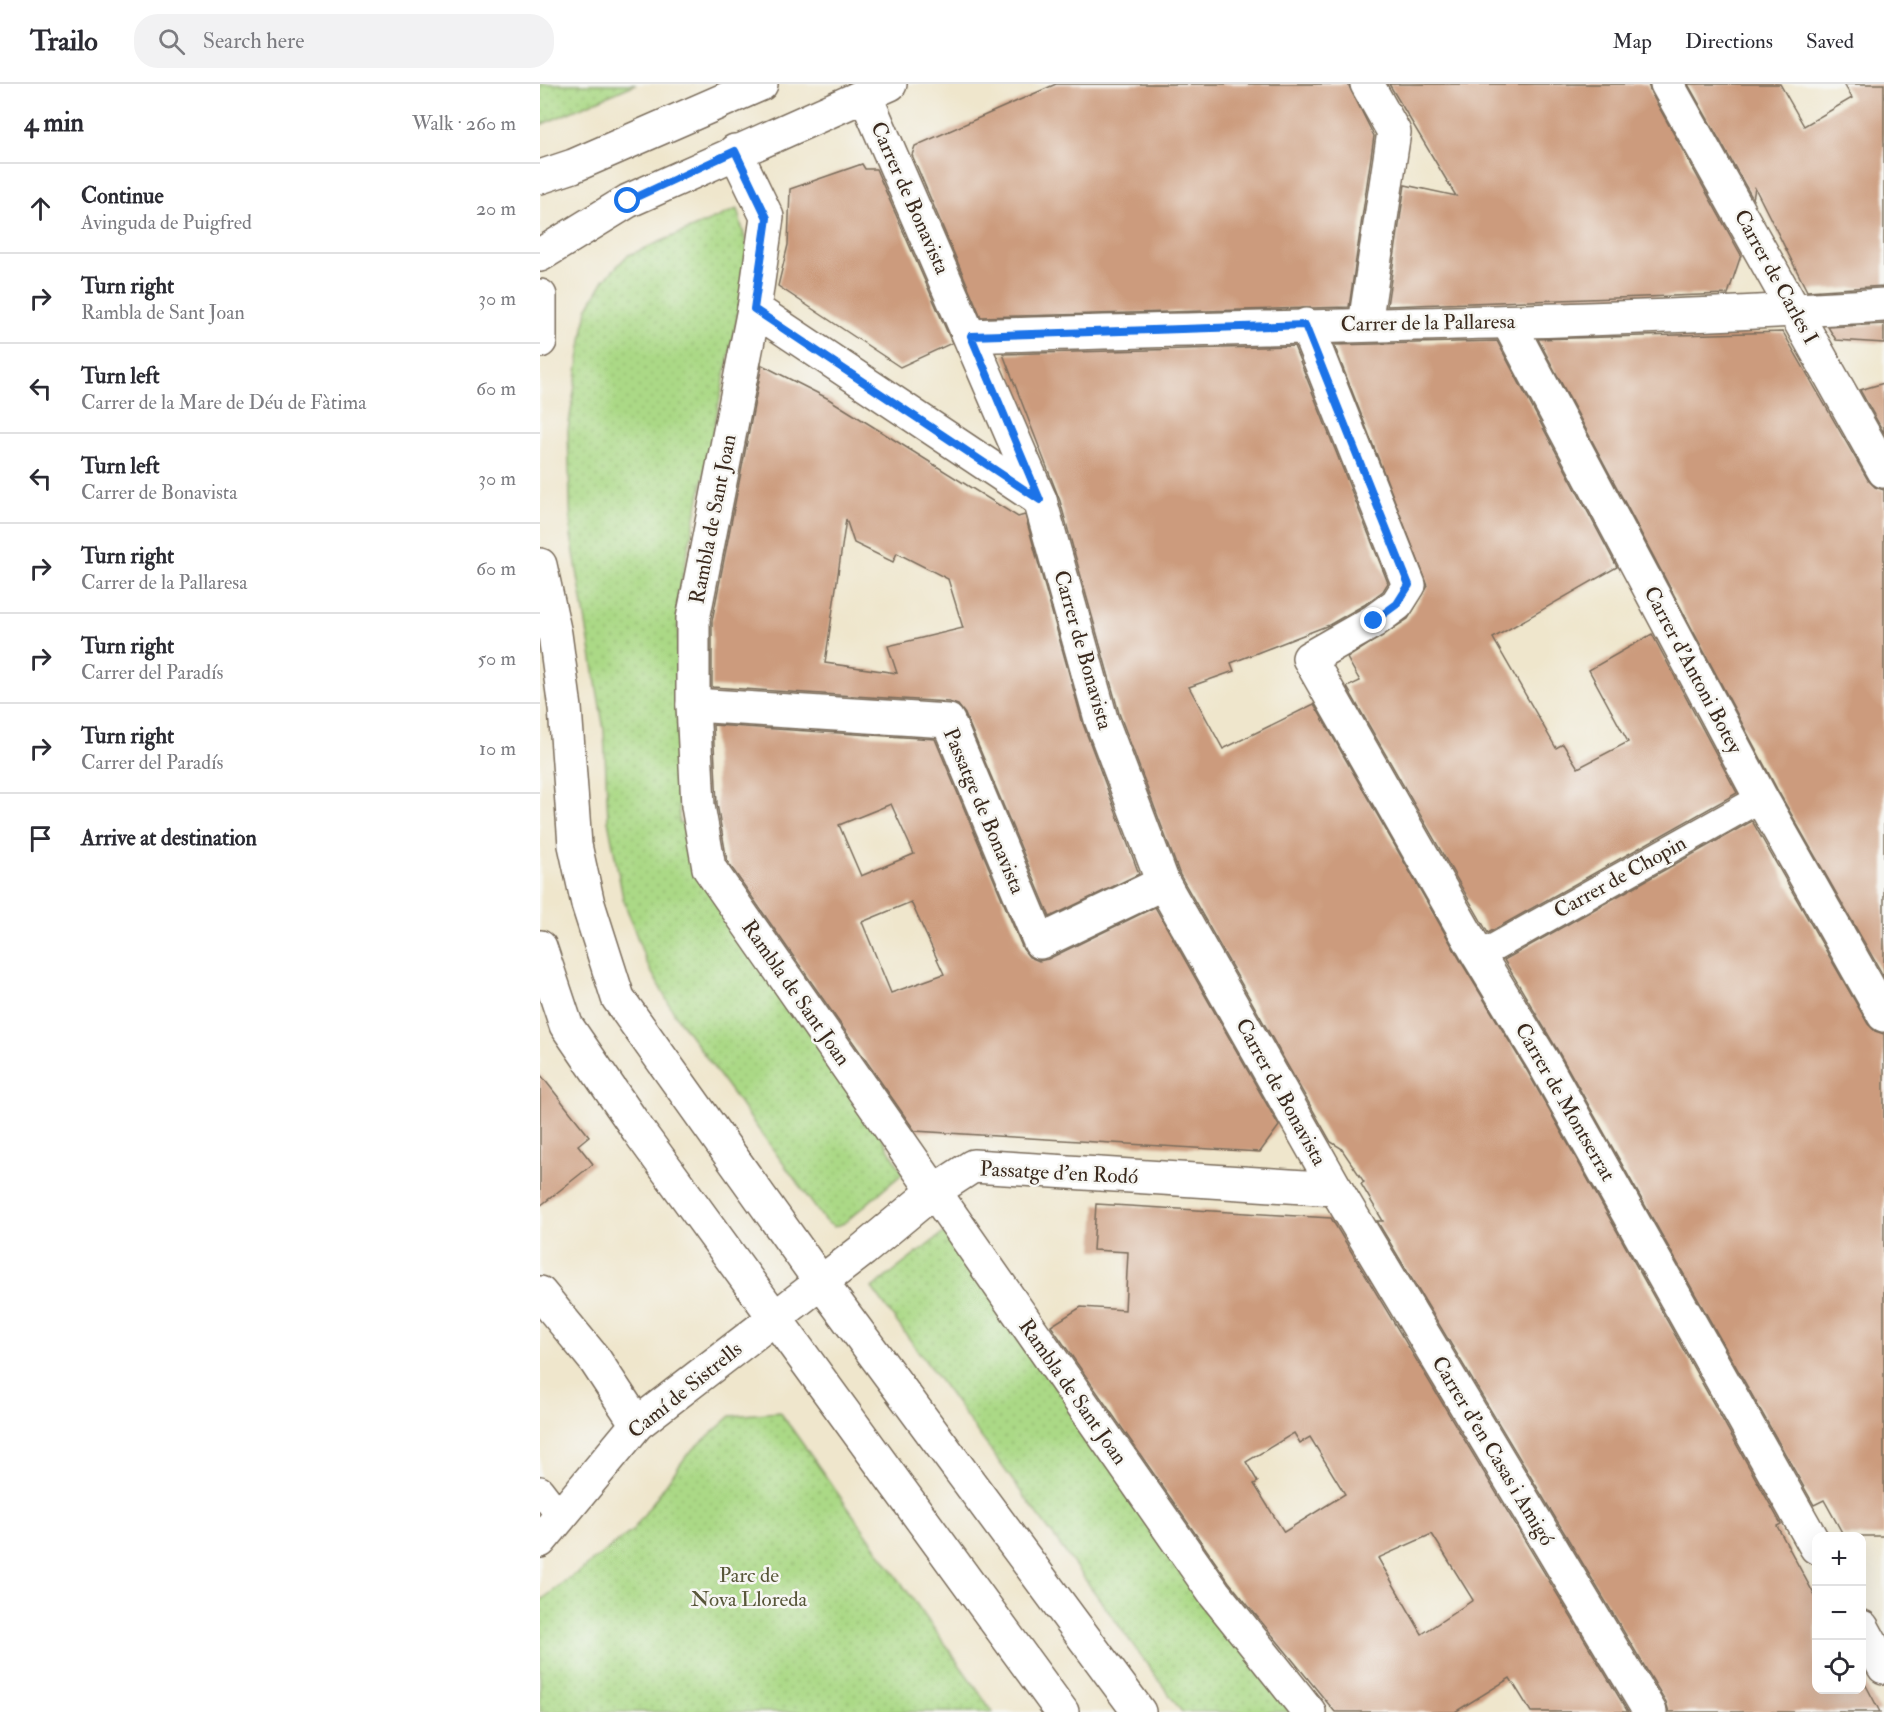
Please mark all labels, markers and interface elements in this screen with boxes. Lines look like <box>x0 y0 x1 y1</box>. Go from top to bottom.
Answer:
search box <box>134 14 554 68</box>
text: Trailo <box>30 24 98 59</box>
icon: search <box>155 25 188 58</box>
text: Search here <box>203 27 304 55</box>
text: Map <box>1612 28 1652 55</box>
text: Directions <box>1685 28 1773 55</box>
text: Saved <box>1806 28 1854 55</box>
text: 4 min <box>24 107 84 139</box>
text: Walk · 260 m <box>412 111 516 136</box>
street label: Carrer de Bonavista <box>864 117 956 279</box>
text: Continue <box>81 182 164 210</box>
route start <box>614 187 640 213</box>
icon: ahead <box>24 192 57 225</box>
text: 20 m <box>476 196 516 221</box>
street label: Carrer de Carles I <box>1728 205 1824 349</box>
text: Avinguda de Puigfred <box>81 210 252 235</box>
text: Turn right <box>81 272 174 300</box>
icon: right <box>24 282 57 315</box>
text: 30 m <box>478 286 516 311</box>
text: Rambla de Sant Joan <box>81 300 245 325</box>
street label: Carrer de la Pallaresa <box>1340 308 1516 338</box>
text: Turn left <box>81 362 160 390</box>
icon: left <box>24 372 57 405</box>
text: 60 m <box>476 376 516 401</box>
text: Carrer de la Mare de Déu de Fàtima <box>81 390 366 415</box>
street label: Rambla de Sant Joan <box>683 432 743 606</box>
text: Turn left <box>81 452 160 480</box>
icon: left <box>24 462 57 495</box>
text: 30 m <box>478 466 516 491</box>
text: Carrer de Bonavista <box>81 480 238 505</box>
text: Turn right <box>81 542 174 570</box>
icon: right <box>24 552 57 585</box>
text: 60 m <box>476 556 516 581</box>
street label: Carrer de Bonavista <box>1047 567 1119 733</box>
text: Carrer de la Pallaresa <box>81 570 247 595</box>
street label: Carrer d'Antoni Botey <box>1637 582 1749 759</box>
route end <box>1360 607 1386 633</box>
text: Turn right <box>81 632 174 660</box>
icon: right <box>24 642 57 675</box>
text: 50 m <box>477 646 516 671</box>
text: Carrer del Paradís <box>81 660 223 685</box>
text: Turn right <box>81 722 174 750</box>
street label: Passatge de Bonavista <box>937 724 1031 898</box>
icon: right <box>24 732 57 765</box>
text: 10 m <box>479 736 516 761</box>
text: Carrer del Paradís <box>81 750 223 775</box>
icon: arrive <box>24 822 57 855</box>
text: Arrive at destination <box>81 824 257 852</box>
street label: Carrer de Chopin <box>1549 829 1691 925</box>
street label: Rambla de Sant Joan <box>736 915 856 1071</box>
street label: Carrer de Bonavista <box>1229 1014 1333 1171</box>
street label: Carrer de Montserrat <box>1509 1018 1621 1186</box>
street label: Passatge d'en Rodó <box>979 1155 1139 1191</box>
street label: Rambla de Sant Joan <box>1013 1314 1133 1470</box>
street label: Camí de Sistrells <box>622 1336 748 1444</box>
street label: Carrer d'en Casas i Amigó <box>1426 1351 1560 1551</box>
map controls <box>1812 1532 1866 1694</box>
button: + <box>1812 1532 1866 1586</box>
park label: Parc de Nova Lloreda <box>691 1562 808 1613</box>
button: − <box>1812 1586 1866 1640</box>
button: locate <box>1812 1640 1866 1694</box>

